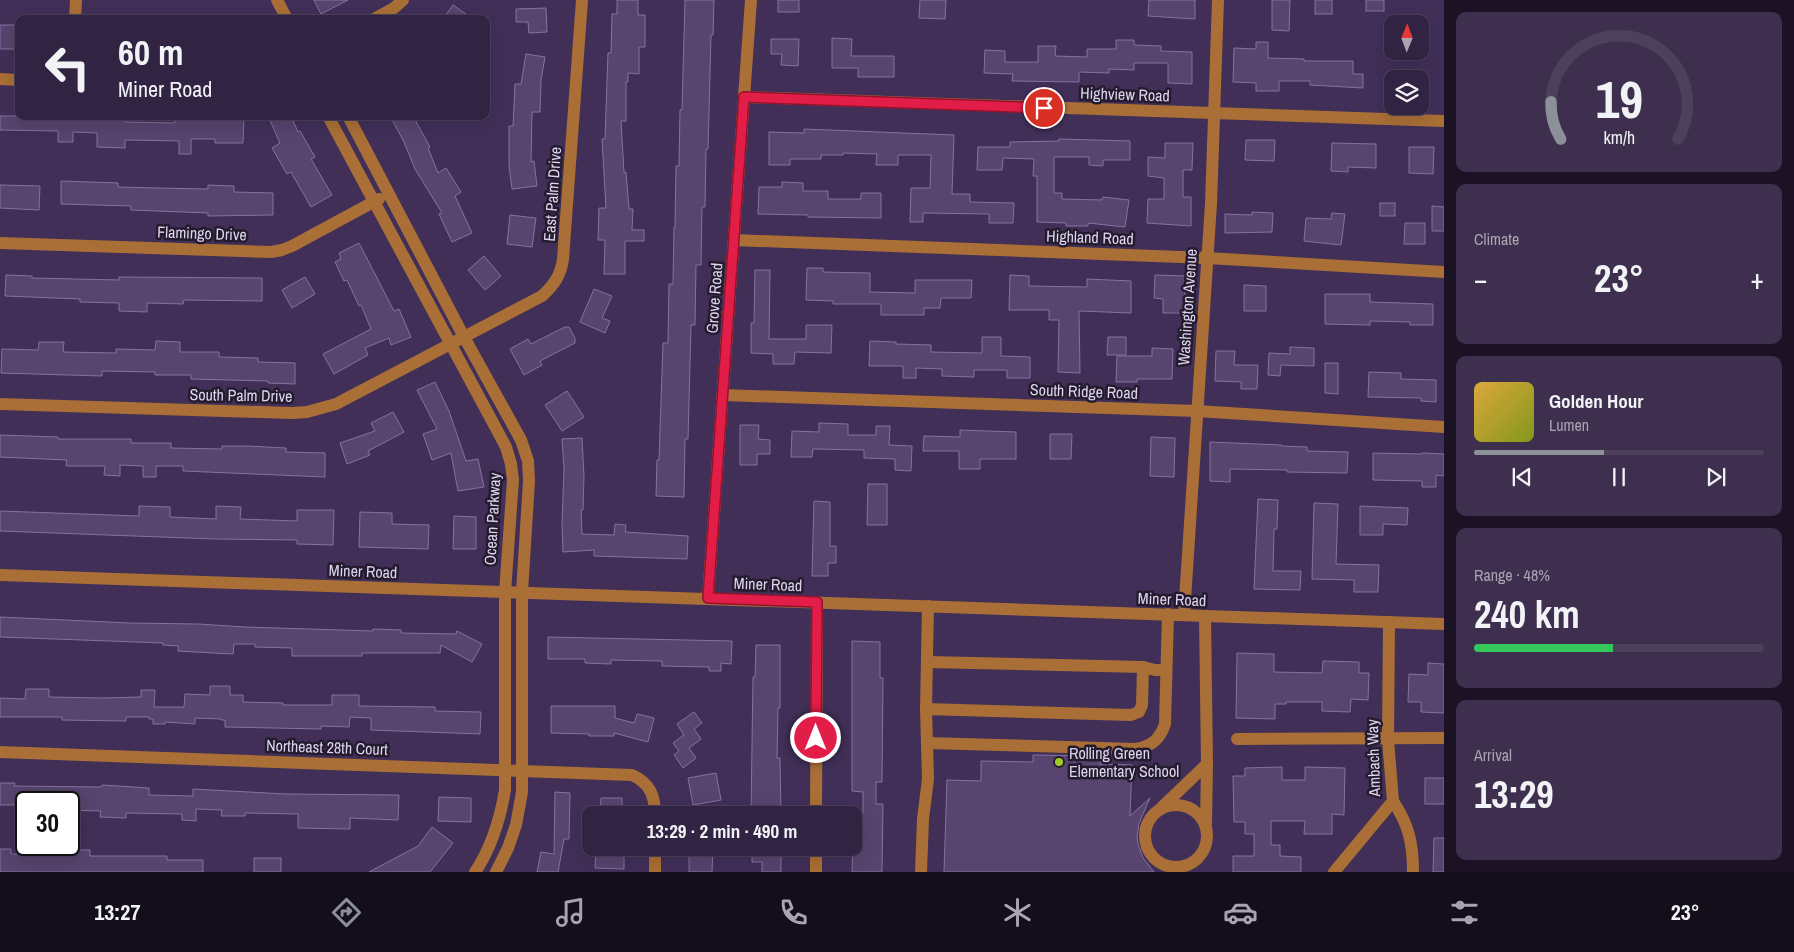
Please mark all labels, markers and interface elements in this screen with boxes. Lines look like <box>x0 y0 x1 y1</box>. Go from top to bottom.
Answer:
north arrow <box>1384 15 1429 60</box>
map controls <box>1384 15 1429 115</box>
text: 60 m <box>118 29 183 76</box>
icon: left <box>35 35 100 100</box>
text: 19 <box>1595 64 1643 134</box>
button: layers <box>1384 70 1429 115</box>
text: Miner Road <box>118 74 212 104</box>
street label: Highview Road <box>1080 81 1170 107</box>
pin <box>1023 87 1065 129</box>
icon: arrive <box>1030 94 1058 122</box>
text: km/h <box>1603 126 1635 150</box>
street label: East Palm Drive <box>538 146 566 242</box>
street label: Flamingo Drive <box>157 220 247 246</box>
street label: Highland Road <box>1046 224 1134 250</box>
text: Climate <box>1474 228 1519 250</box>
street label: Washington Avenue <box>1172 248 1202 366</box>
text: 23° <box>1594 253 1644 304</box>
text: − <box>1474 260 1487 298</box>
text: + <box>1751 260 1764 298</box>
street label: Grove Road <box>701 262 727 334</box>
street label: South Ridge Road <box>1030 378 1138 404</box>
street label: South Palm Drive <box>189 383 293 407</box>
text: Golden Hour <box>1549 388 1643 414</box>
text: Lumen <box>1549 414 1589 436</box>
icon: previous <box>1508 463 1536 491</box>
icon: pause <box>1605 463 1633 491</box>
icon: next <box>1702 463 1730 491</box>
street label: Ocean Parkway <box>479 472 505 566</box>
street label: Miner Road <box>328 559 398 583</box>
text: Range · 48% <box>1474 564 1550 586</box>
street label: Miner Road <box>733 572 803 596</box>
street label: Miner Road <box>1137 587 1207 611</box>
text: 240 km <box>1474 589 1580 640</box>
position arrow <box>789 711 841 763</box>
street label: Ambach Way <box>1361 718 1385 798</box>
street label: Northeast 28th Court <box>266 734 389 760</box>
place label: Rolling Green Elementary School <box>1069 742 1179 782</box>
text: Arrival <box>1474 744 1512 766</box>
marker: Rolling Green Elementary School <box>1053 756 1065 768</box>
text: 13:29 <box>1474 769 1554 820</box>
speed limit sign: 30 <box>15 791 80 856</box>
text: 13:29 · 2 min · 490 m <box>647 818 797 844</box>
icon: directions <box>329 895 364 930</box>
icon: music <box>553 895 588 930</box>
icon: phone <box>776 895 811 930</box>
icon: climate <box>1000 895 1035 930</box>
icon: car <box>1223 895 1258 930</box>
icon: filters <box>1447 895 1482 930</box>
text: 13:27 <box>94 897 140 927</box>
text: 23° <box>1671 897 1700 927</box>

